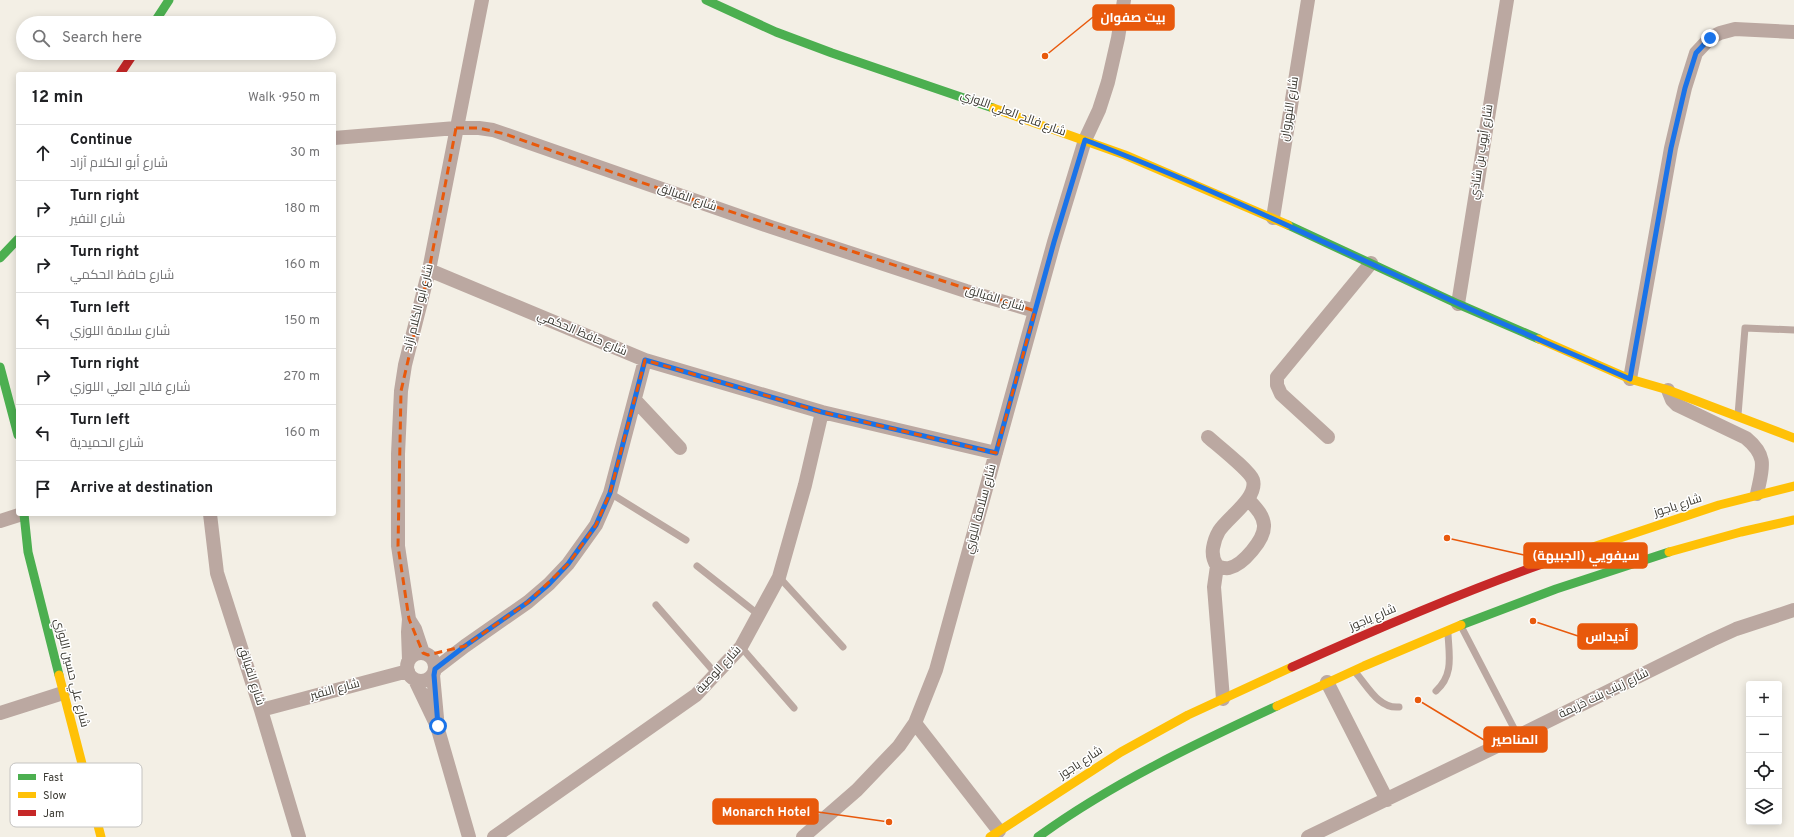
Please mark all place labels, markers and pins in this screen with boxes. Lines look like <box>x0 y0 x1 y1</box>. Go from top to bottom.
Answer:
callout: بيت صفوان <box>1093 5 1174 30</box>
callout: سيفويي (الجبيهة) <box>1524 543 1647 568</box>
callout: أديداس <box>1578 624 1637 649</box>
callout: المناصير <box>1484 727 1547 752</box>
callout: Monarch Hotel <box>713 799 818 824</box>

